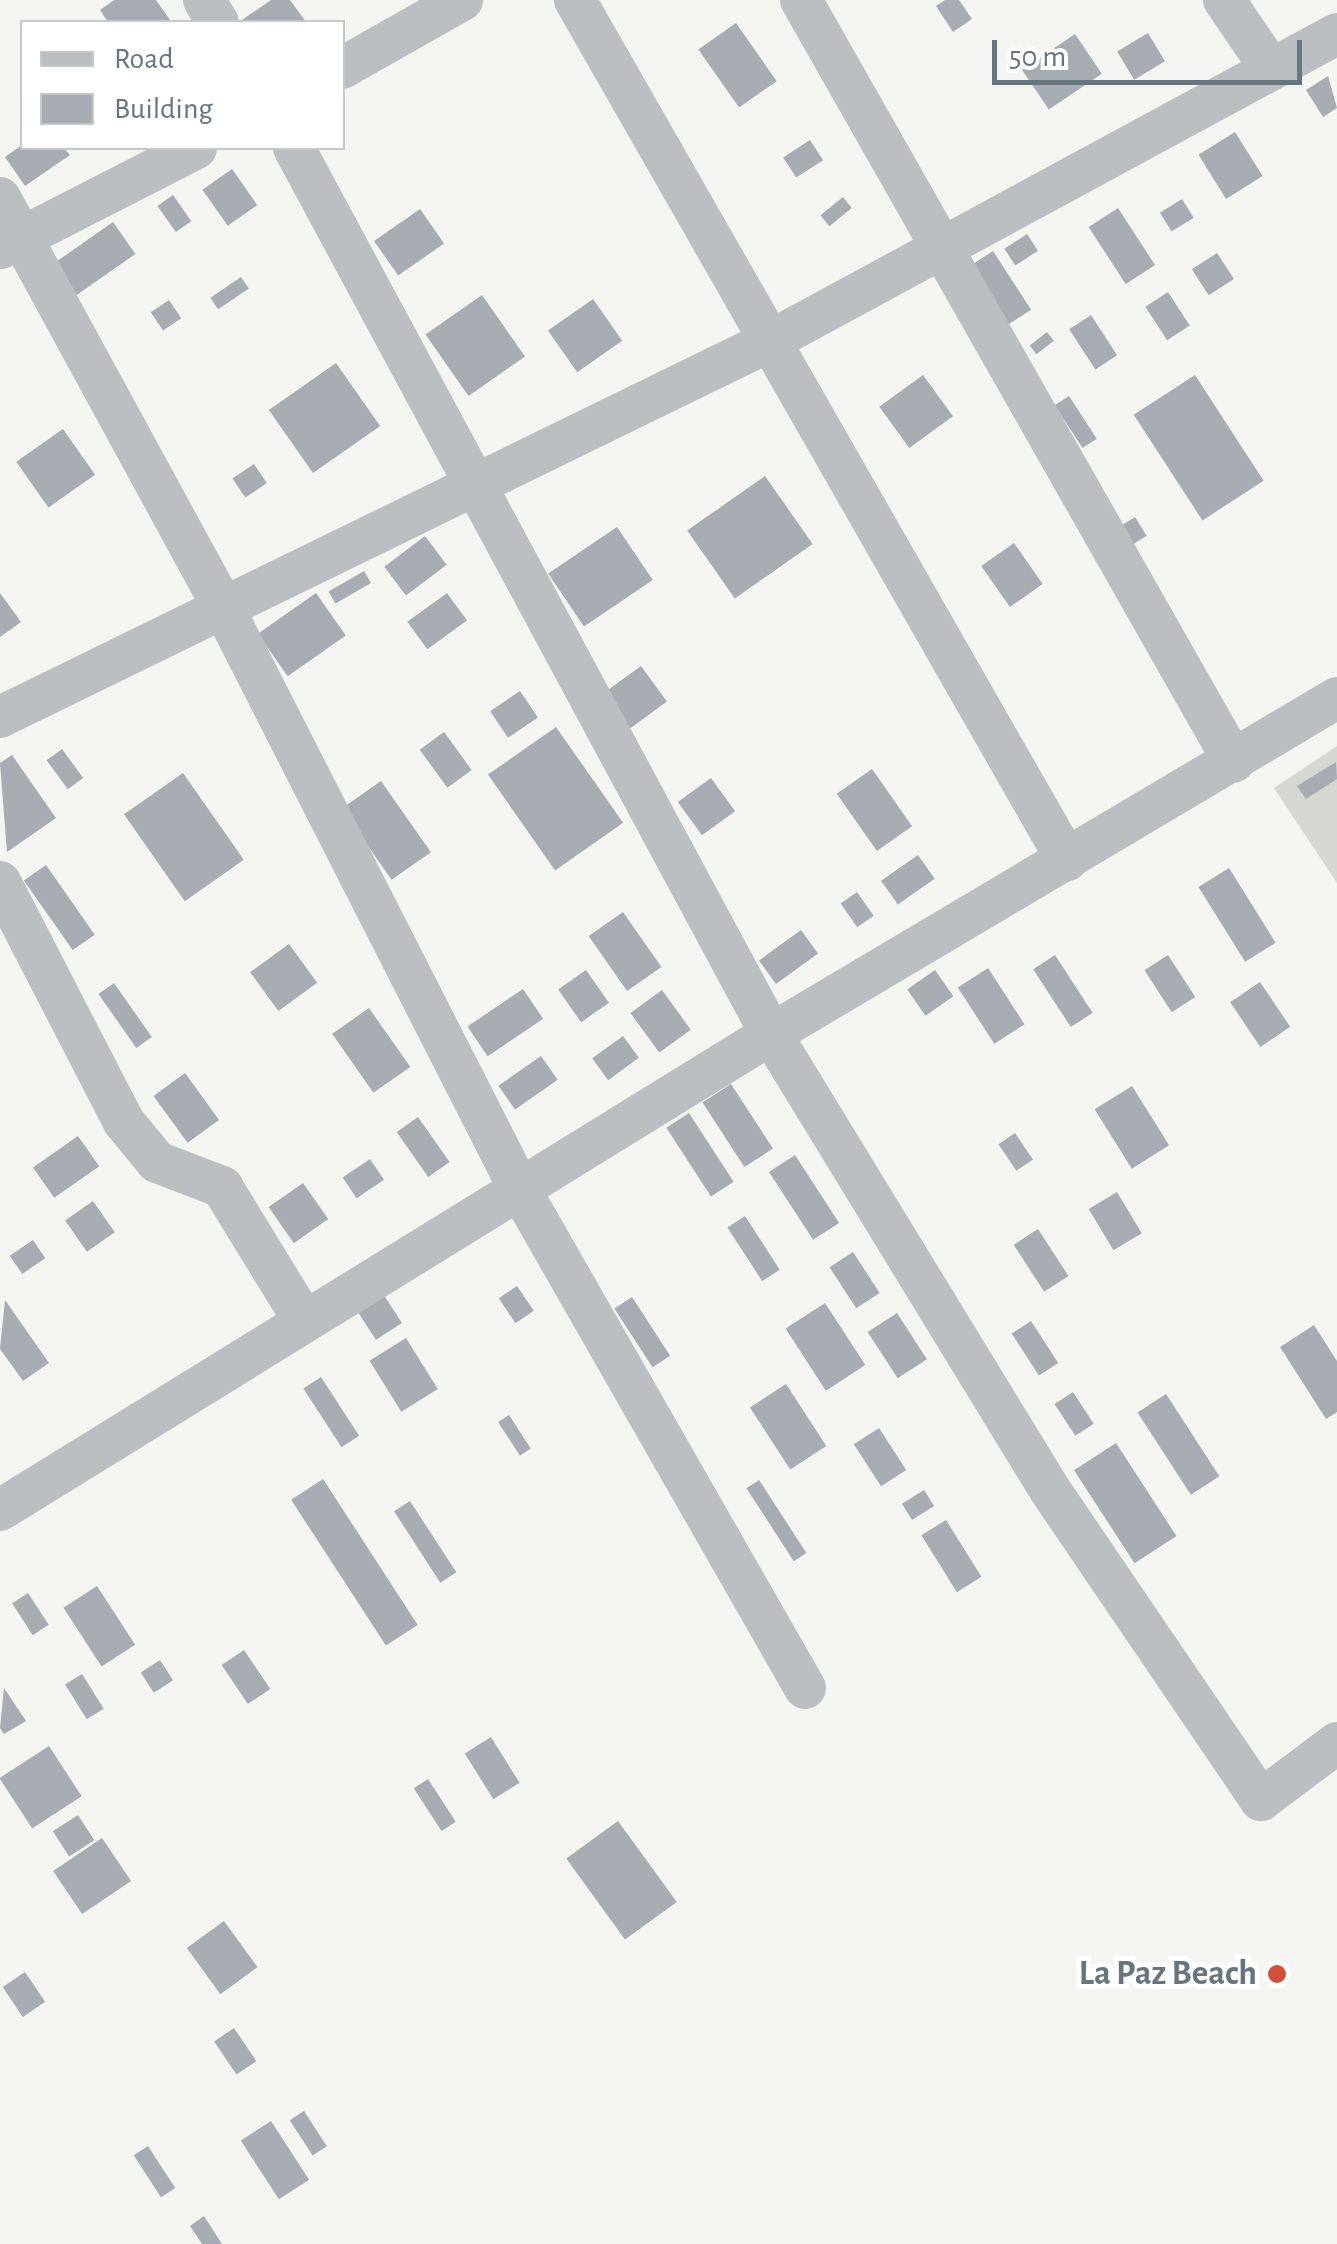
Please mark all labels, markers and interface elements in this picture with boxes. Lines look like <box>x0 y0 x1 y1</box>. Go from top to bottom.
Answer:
legend <box>20 20 345 150</box>
scale bar <box>997 20 1307 82</box>
text: 50 m <box>1009 42 1066 72</box>
text: Road <box>114 44 174 74</box>
text: Building <box>114 94 213 124</box>
place label: La Paz Beach <box>1079 1953 1257 1995</box>
marker: La Paz Beach <box>1266 1963 1288 1985</box>

